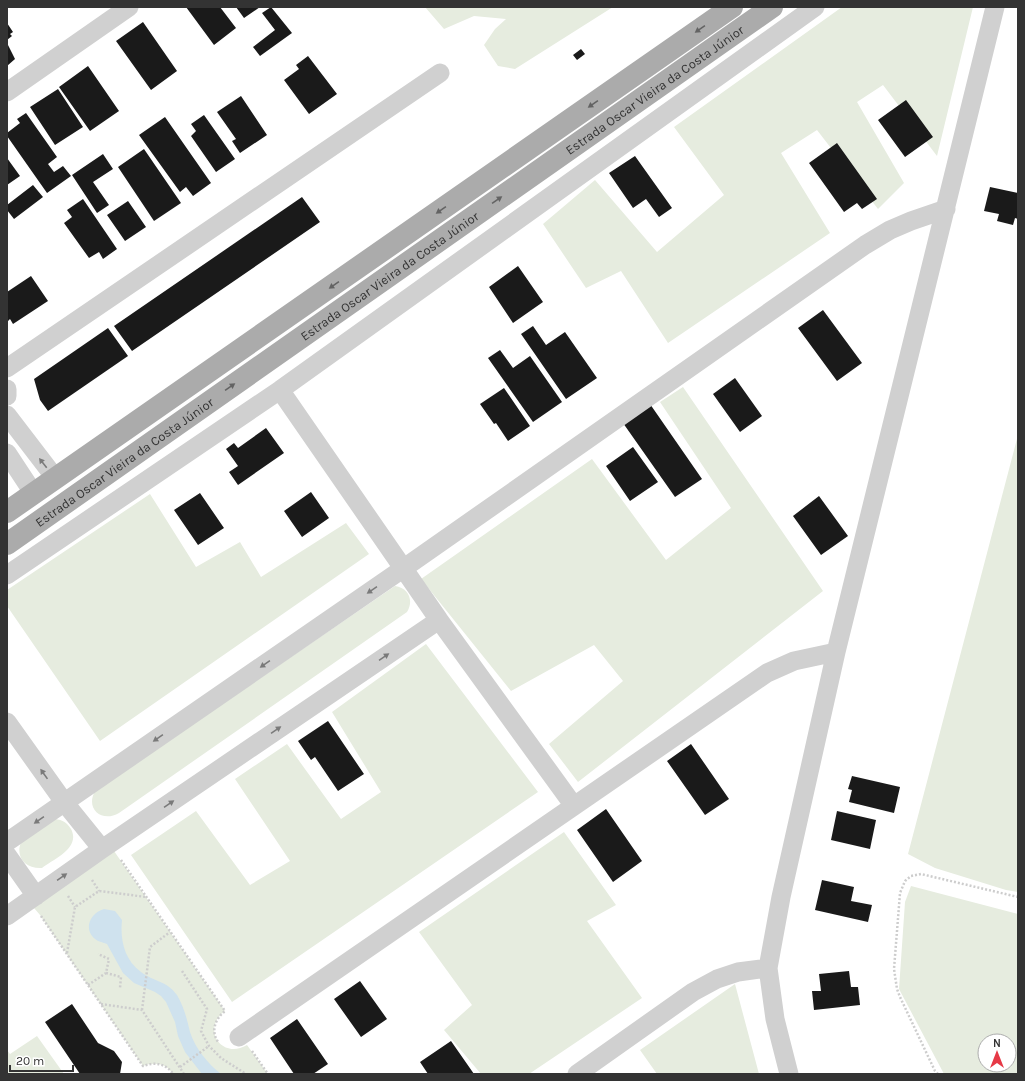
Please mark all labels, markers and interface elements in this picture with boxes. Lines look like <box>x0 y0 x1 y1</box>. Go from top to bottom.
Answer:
street label: Estrada Oscar Vieira da Costa Júnior <box>563 22 747 158</box>
one-way arrow <box>695 25 705 33</box>
one-way arrow <box>588 100 599 108</box>
one-way arrow <box>492 196 502 204</box>
one-way arrow <box>436 206 446 214</box>
street label: Estrada Oscar Vieira da Costa Júnior <box>298 208 482 344</box>
one-way arrow <box>329 281 340 289</box>
one-way arrow <box>225 383 236 391</box>
street label: Estrada Oscar Vieira da Costa Júnior <box>32 394 217 530</box>
one-way arrow <box>38 457 47 468</box>
one-way arrow <box>367 586 377 594</box>
one-way arrow <box>379 653 389 661</box>
one-way arrow <box>259 660 270 668</box>
one-way arrow <box>271 726 282 734</box>
one-way arrow <box>152 734 163 742</box>
one-way arrow <box>40 768 48 779</box>
one-way arrow <box>164 800 174 808</box>
one-way arrow <box>34 816 45 824</box>
one-way arrow <box>57 873 67 881</box>
north arrow <box>977 1033 1017 1073</box>
text: N <box>993 1037 1001 1050</box>
scale bar <box>10 1047 73 1073</box>
text: 20 m <box>16 1054 44 1068</box>

